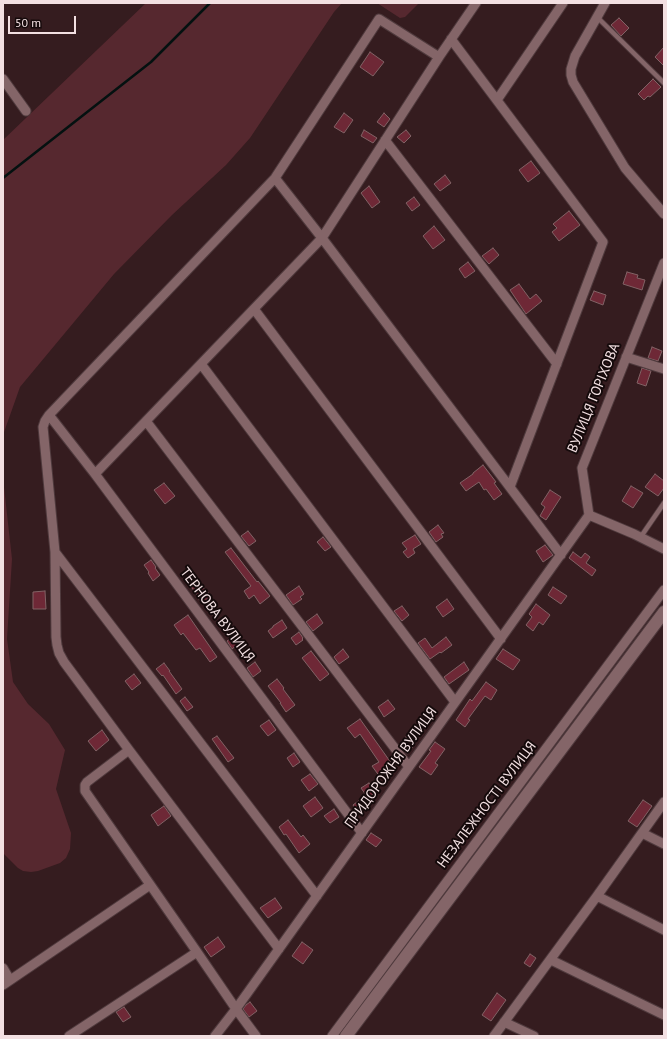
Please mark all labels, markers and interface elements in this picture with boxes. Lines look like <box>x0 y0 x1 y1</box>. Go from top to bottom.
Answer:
scale bar <box>10 8 78 34</box>
text: 50 m <box>15 15 41 30</box>
street label: ВУЛИЦЯ ГОРІХОВА <box>564 341 624 455</box>
street label: ТЕРНОВА ВУЛИЦЯ <box>176 565 258 665</box>
street label: ПРИДОРОЖНЯ ВУЛИЦЯ <box>341 704 441 832</box>
street label: НЕЗАЛЕЖНОСТІ ВУЛИЦЯ <box>434 739 540 871</box>

